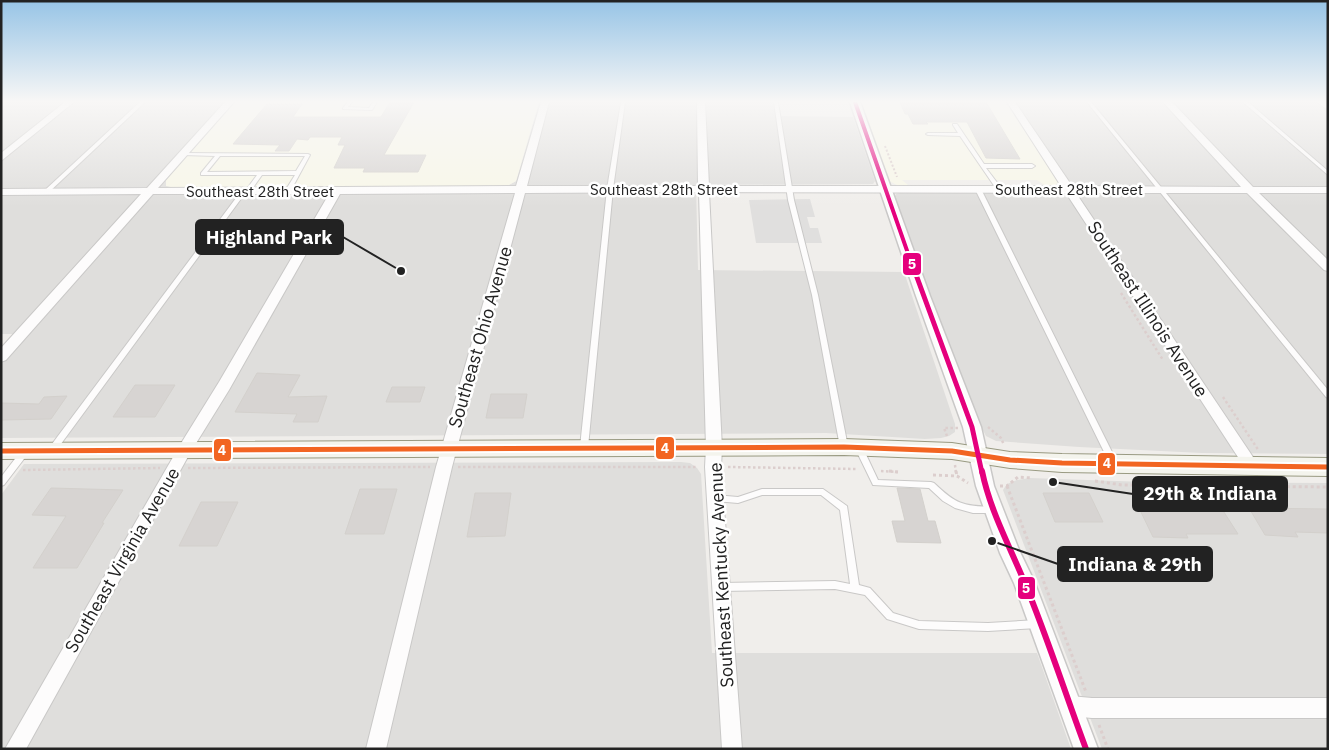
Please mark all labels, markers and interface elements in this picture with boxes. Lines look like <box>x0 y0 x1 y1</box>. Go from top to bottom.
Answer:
street label: Southeast 28th Street <box>590 180 738 199</box>
street label: Southeast 28th Street <box>995 180 1143 199</box>
street label: Southeast 28th Street <box>186 182 334 201</box>
street label: Southeast Illinois Avenue <box>1082 217 1214 401</box>
callout: Highland Park <box>196 220 343 254</box>
text: Highland Park <box>206 225 332 249</box>
street label: Southeast Ohio Avenue <box>443 243 517 430</box>
line badge: 5 <box>902 252 922 276</box>
text: 5 <box>908 255 916 273</box>
line badge: 4 <box>655 436 675 460</box>
line badge: 4 <box>213 438 232 462</box>
text: 4 <box>661 439 669 457</box>
text: 4 <box>218 441 226 459</box>
line badge: 4 <box>1097 452 1116 476</box>
text: 4 <box>1103 454 1111 472</box>
street label: Southeast Kentucky Avenue <box>704 462 738 688</box>
street label: Southeast Virginia Avenue <box>59 463 185 657</box>
callout: 29th & Indiana <box>1133 477 1287 511</box>
text: 29th & Indiana <box>1143 481 1277 505</box>
callout: Indiana & 29th <box>1058 547 1212 581</box>
text: Indiana & 29th <box>1068 552 1202 576</box>
line badge: 5 <box>1017 576 1036 600</box>
text: 5 <box>1022 579 1030 597</box>

